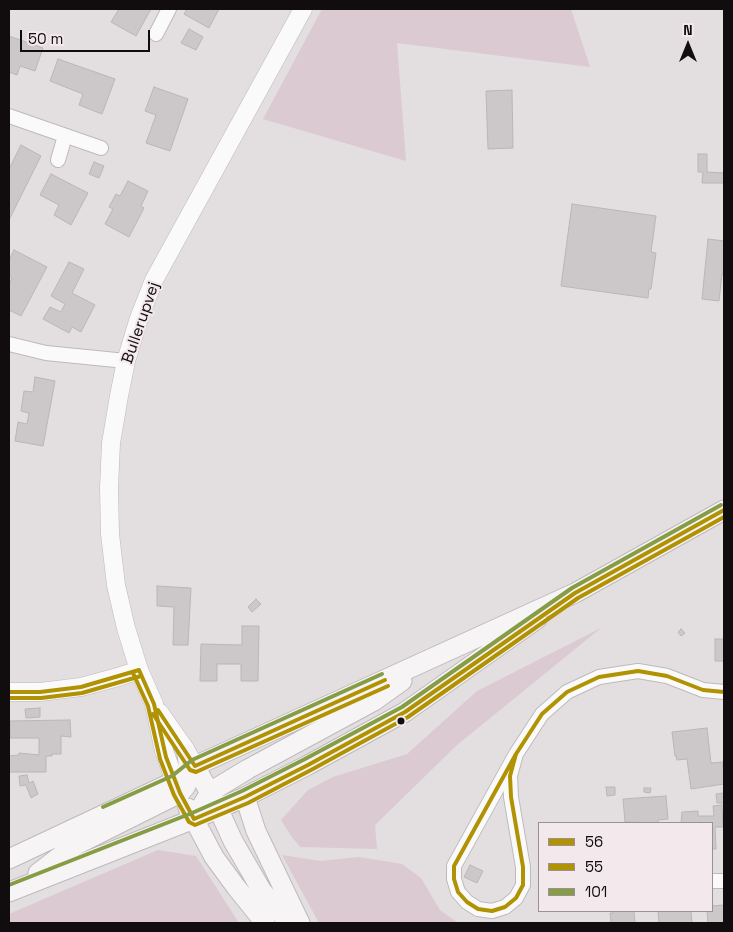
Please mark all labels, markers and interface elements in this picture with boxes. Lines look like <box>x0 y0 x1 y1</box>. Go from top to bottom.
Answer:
scale bar <box>22 20 152 52</box>
north arrow <box>663 20 713 70</box>
text: N <box>683 21 693 39</box>
text: 50 m <box>28 29 63 48</box>
street label: Bullerupvej <box>118 280 164 366</box>
unlabelled marker <box>396 716 406 726</box>
legend <box>538 822 713 912</box>
text: 56 <box>585 832 603 851</box>
text: 55 <box>585 857 603 876</box>
text: 101 <box>585 882 607 901</box>

